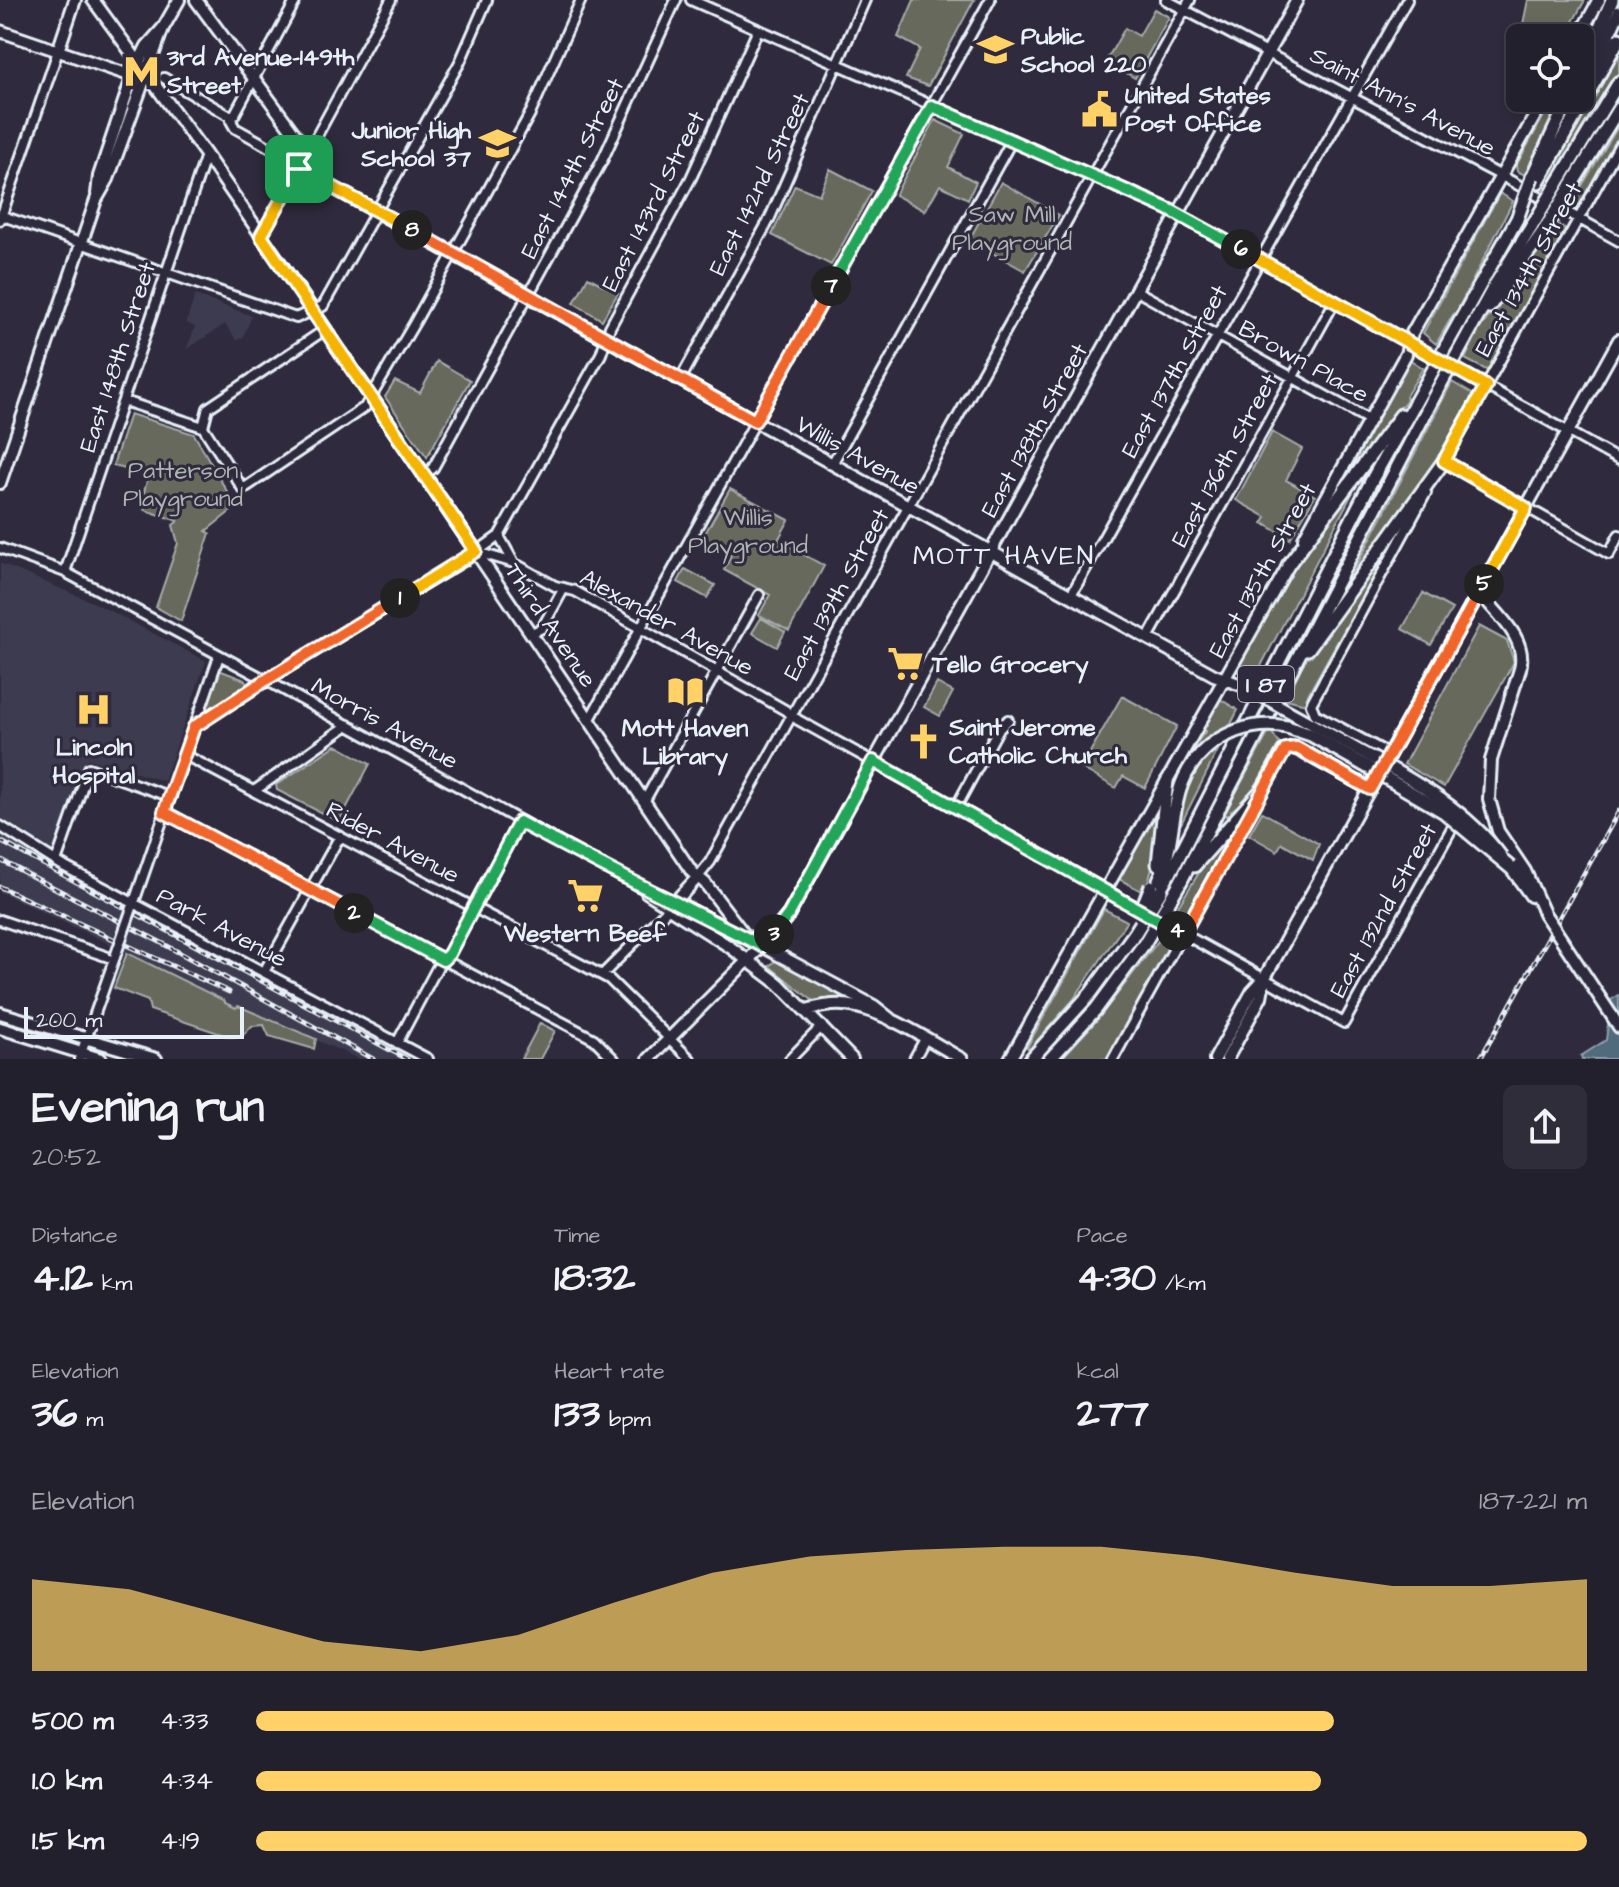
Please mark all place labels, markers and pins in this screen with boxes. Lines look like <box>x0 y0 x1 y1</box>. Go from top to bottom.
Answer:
place label: Public School 220 <box>1020 20 1146 82</box>
school or university icon: Public School 220 <box>976 31 1014 69</box>
place label: 3rd Avenue–149th Street <box>166 41 356 103</box>
metro station icon: 3rd Avenue–149th Street <box>122 52 160 90</box>
place label: United States Post Office <box>1125 79 1271 141</box>
public building icon: United States Post Office <box>1080 90 1118 128</box>
place label: Junior High School 37 <box>351 114 472 176</box>
school or university icon: Junior High School 37 <box>478 125 516 163</box>
pin <box>265 135 333 203</box>
pin: 8 <box>392 210 432 250</box>
pin: 6 <box>1221 229 1261 269</box>
pin: 7 <box>811 266 851 306</box>
pin: 5 <box>1464 564 1504 604</box>
pin: 1 <box>380 578 420 618</box>
supermarket icon: Tello Grocery <box>887 645 925 683</box>
place label: Tello Grocery <box>931 648 1089 684</box>
library icon: Mott Haven Library <box>666 672 704 710</box>
hospital icon: Lincoln Hospital <box>75 691 113 729</box>
place label: Saint Jerome Catholic Church <box>948 711 1128 773</box>
place label: Mott Haven Library <box>622 712 748 776</box>
church icon: Saint Jerome Catholic Church <box>904 722 942 760</box>
place label: Lincoln Hospital <box>53 731 136 793</box>
supermarket icon: Western Beef <box>566 877 604 915</box>
pin: 2 <box>334 893 374 933</box>
pin: 4 <box>1157 911 1197 951</box>
pin: 3 <box>754 914 794 954</box>
place label: Western Beef <box>503 917 667 951</box>

